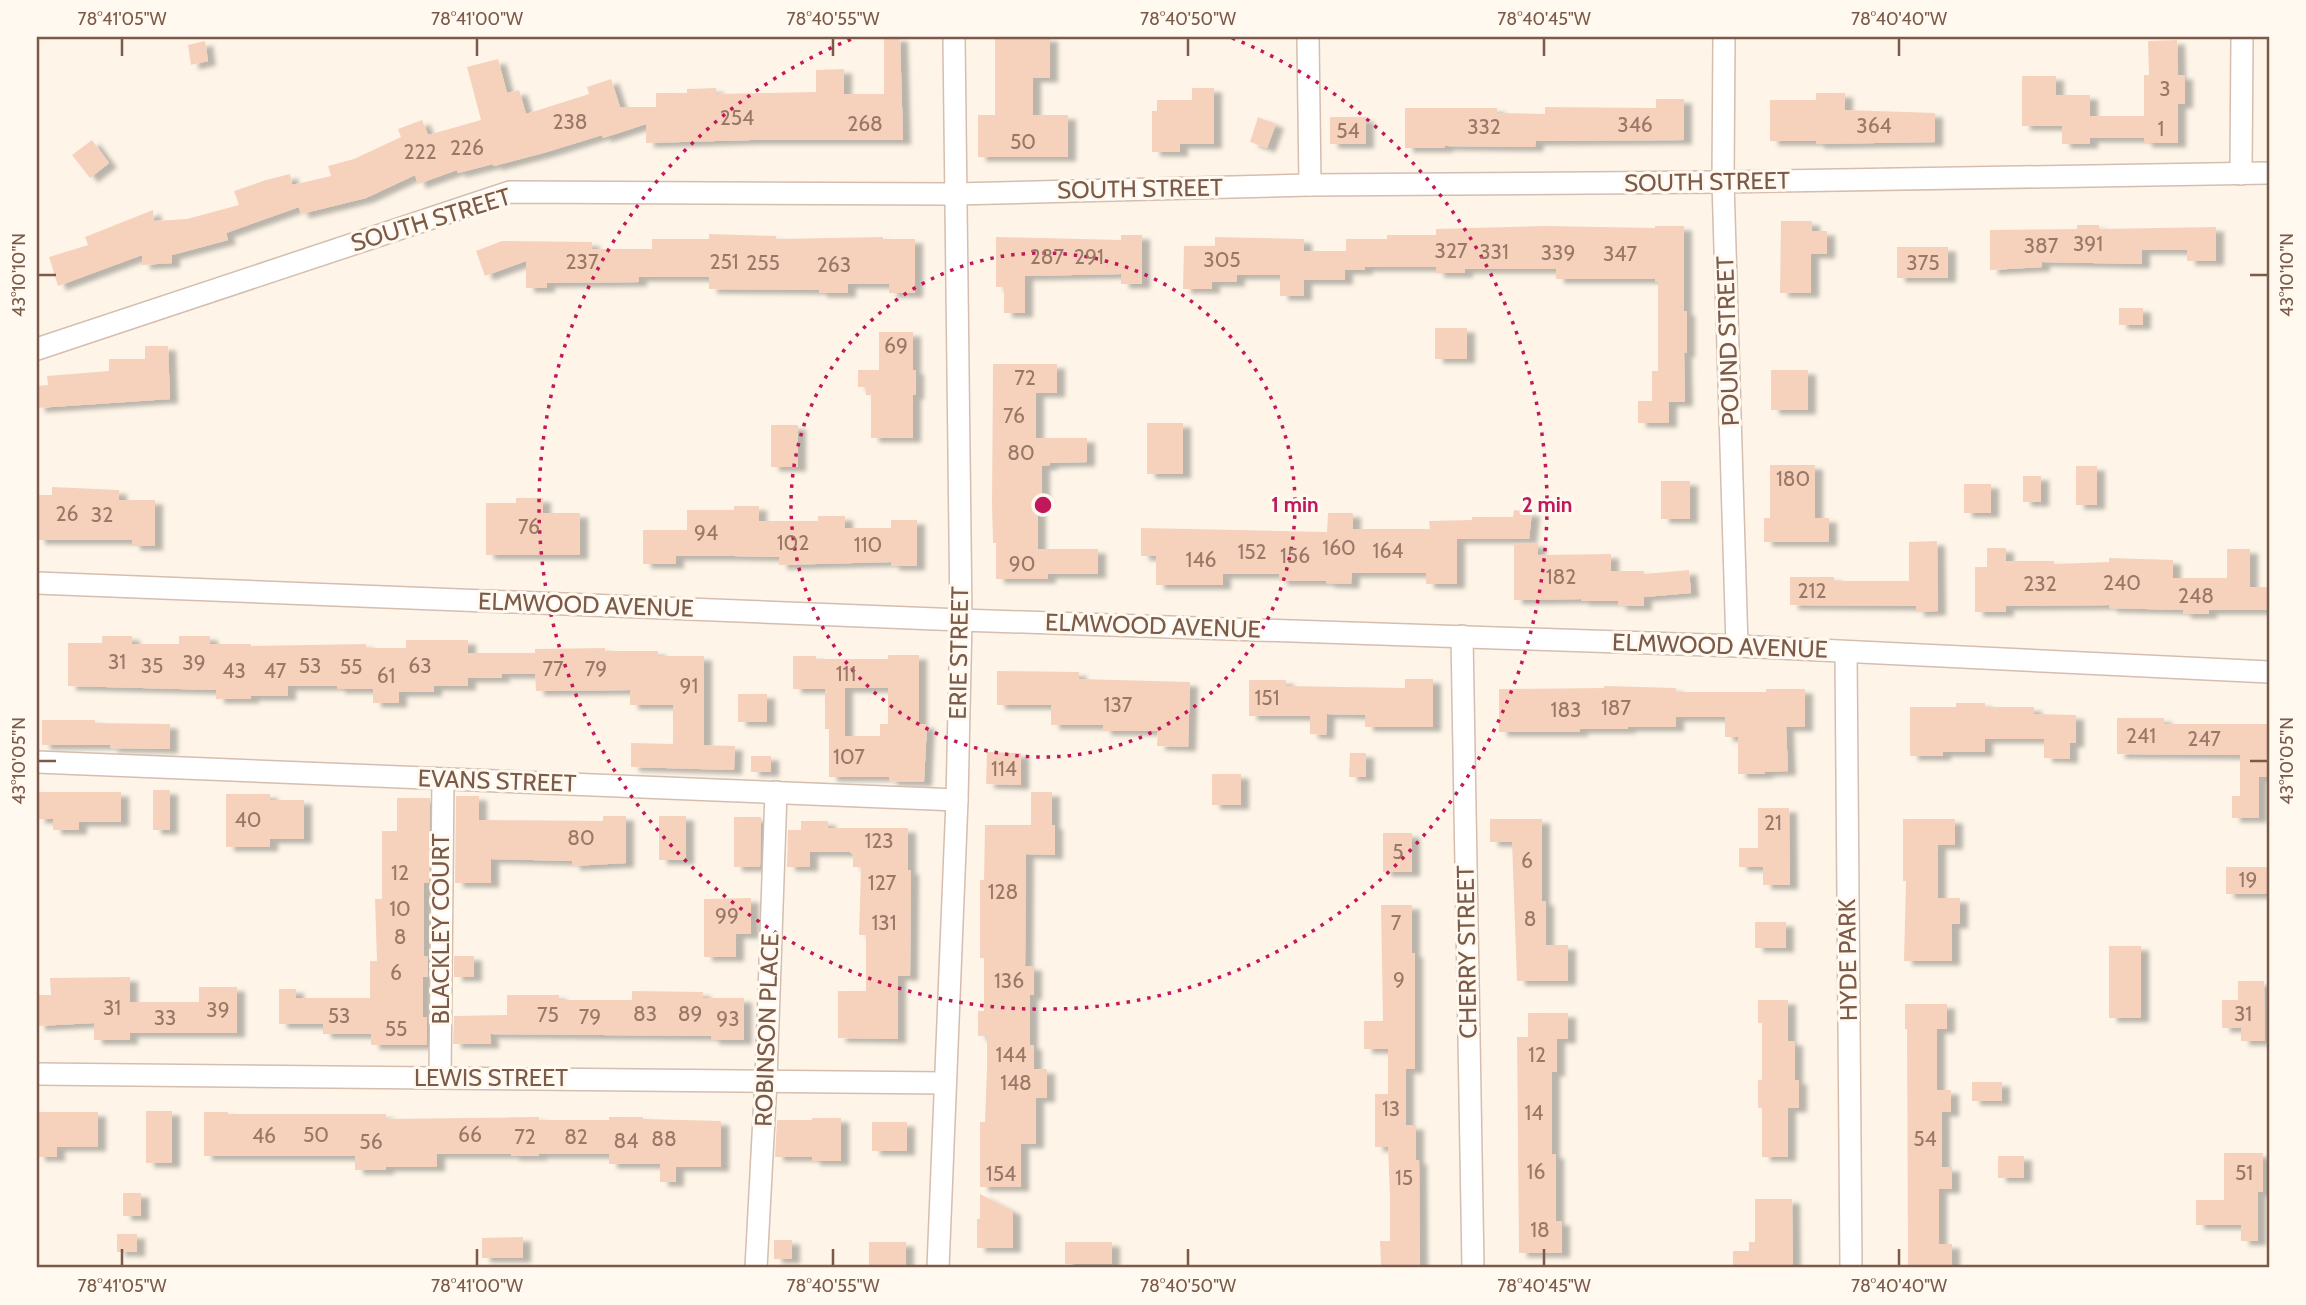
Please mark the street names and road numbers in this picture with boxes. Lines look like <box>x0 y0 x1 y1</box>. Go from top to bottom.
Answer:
street label: SOUTH STREET <box>1624 166 1790 197</box>
street label: SOUTH STREET <box>1057 173 1223 204</box>
street label: SOUTH STREET <box>347 181 515 258</box>
street label: POUND STREET <box>1710 255 1745 426</box>
street label: ELMWOOD AVENUE <box>478 586 694 623</box>
street label: ERIE STREET <box>943 586 974 720</box>
street label: ELMWOOD AVENUE <box>1045 607 1261 644</box>
street label: ELMWOOD AVENUE <box>1612 627 1828 664</box>
street label: EVANS STREET <box>417 763 577 798</box>
street label: BLACKLEY COURT <box>426 833 455 1024</box>
street label: CHERRY STREET <box>1450 865 1483 1039</box>
street label: HYDE PARK <box>1832 898 1863 1021</box>
street label: ROBINSON PLACE <box>749 933 784 1127</box>
street label: LEWIS STREET <box>414 1063 568 1092</box>

